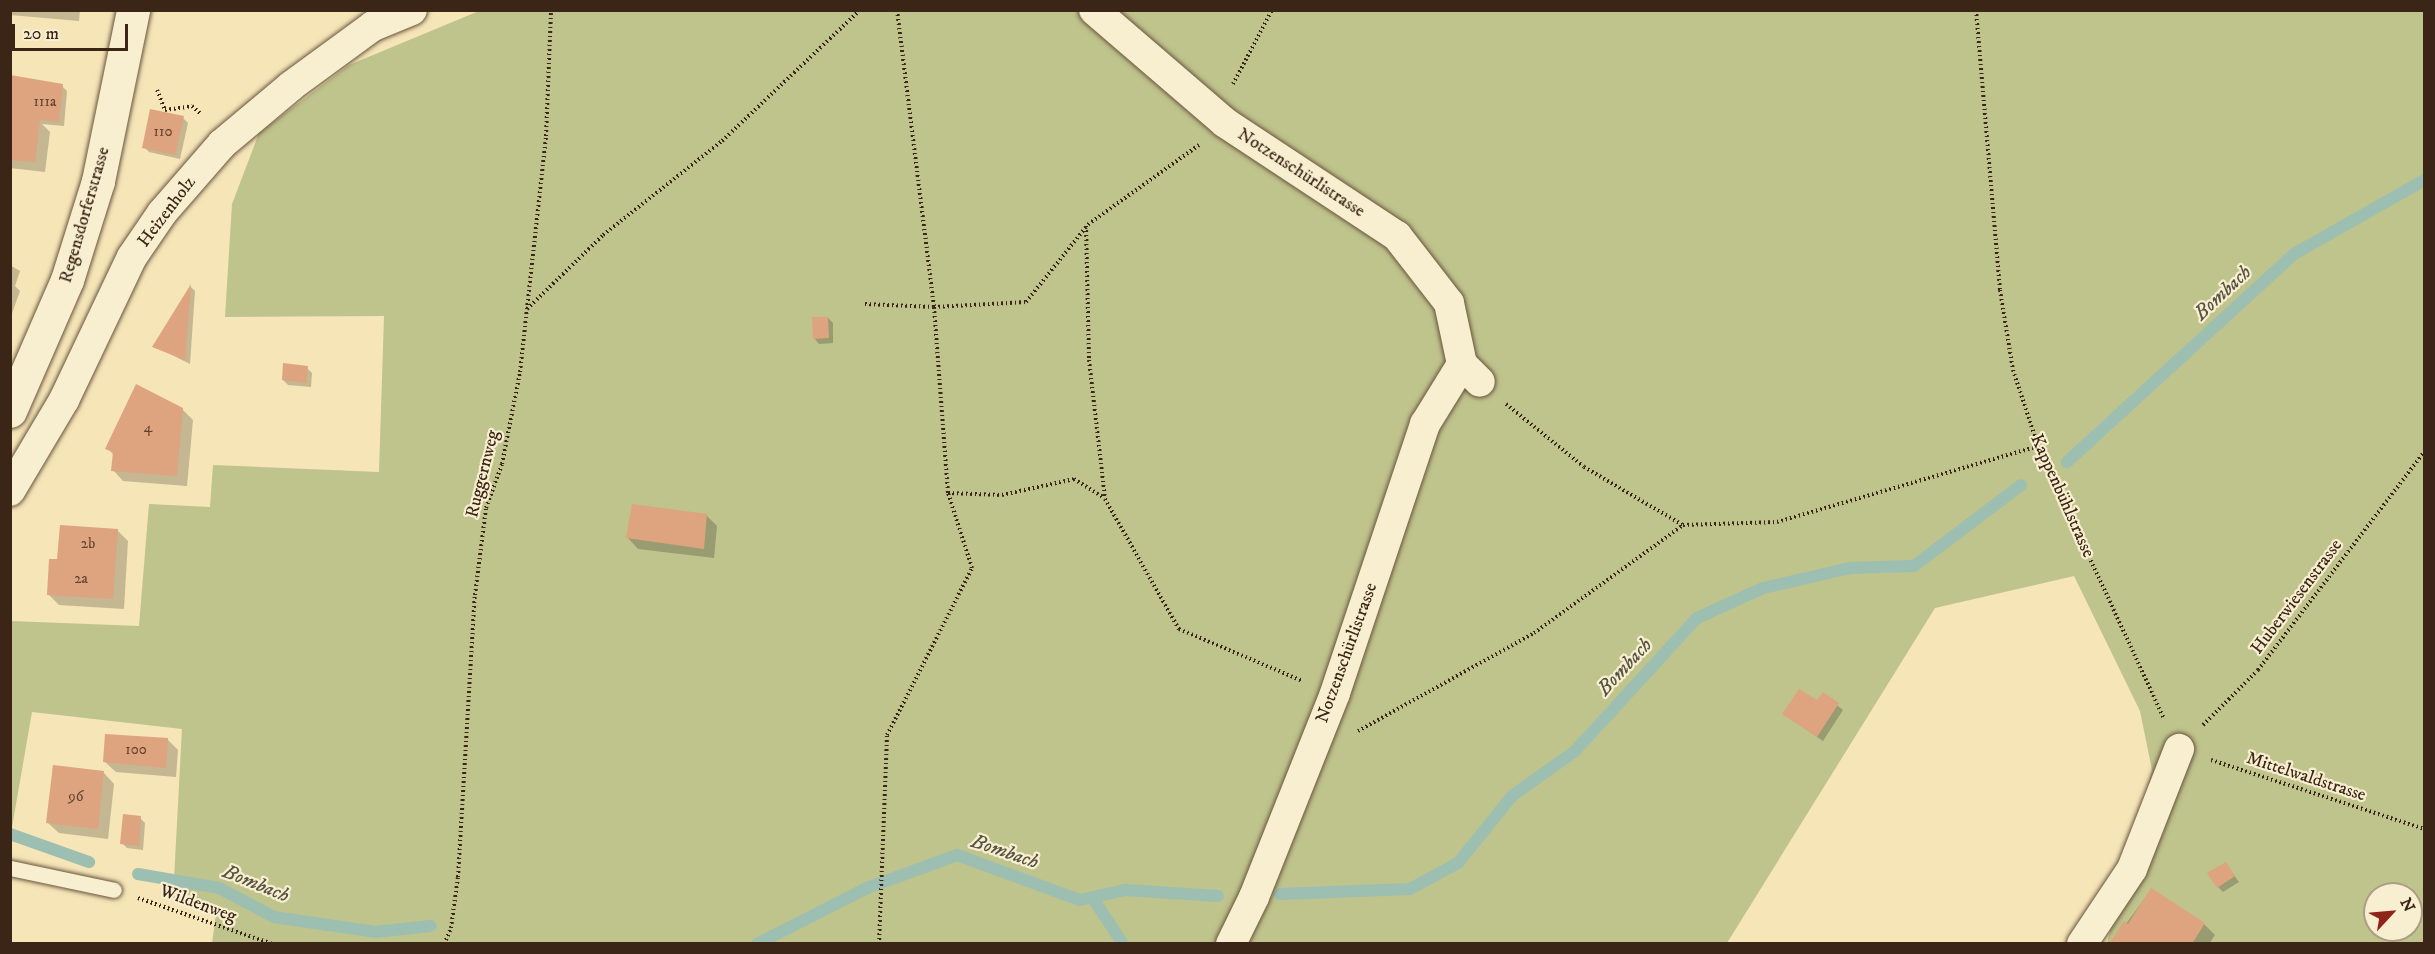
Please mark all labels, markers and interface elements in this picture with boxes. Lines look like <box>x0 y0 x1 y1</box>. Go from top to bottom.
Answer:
scale bar <box>15 12 130 50</box>
text: 20 m <box>23 23 59 45</box>
house number: 111a <box>34 93 56 111</box>
house number: 110 <box>153 123 173 141</box>
street label: Notzenschürlistrasse <box>1233 124 1369 222</box>
street label: Regensdorferstrasse <box>55 144 115 286</box>
street label: Heizenholz <box>133 172 201 252</box>
water label: Bombach <box>2189 261 2257 325</box>
house number: 4 <box>144 419 152 437</box>
street label: Ruggernweg <box>462 428 504 520</box>
street label: Kappenbühlstrasse <box>2025 431 2099 561</box>
house number: 2b <box>81 535 95 553</box>
street label: Huberwiesenstrasse <box>2247 535 2347 659</box>
house number: 2a <box>74 570 88 588</box>
street label: Notzenschürlistrasse <box>1312 580 1382 726</box>
water label: Bombach <box>1593 633 1657 701</box>
house number: 100 <box>125 741 147 759</box>
street label: Mittelwaldstrasse <box>2244 748 2368 806</box>
house number: 96 <box>68 788 84 806</box>
water label: Bombach <box>968 829 1042 875</box>
water label: Bombach <box>219 860 293 908</box>
street label: Wildenweg <box>157 880 239 928</box>
north arrow <box>2363 882 2423 942</box>
text: N <box>2396 895 2419 915</box>

